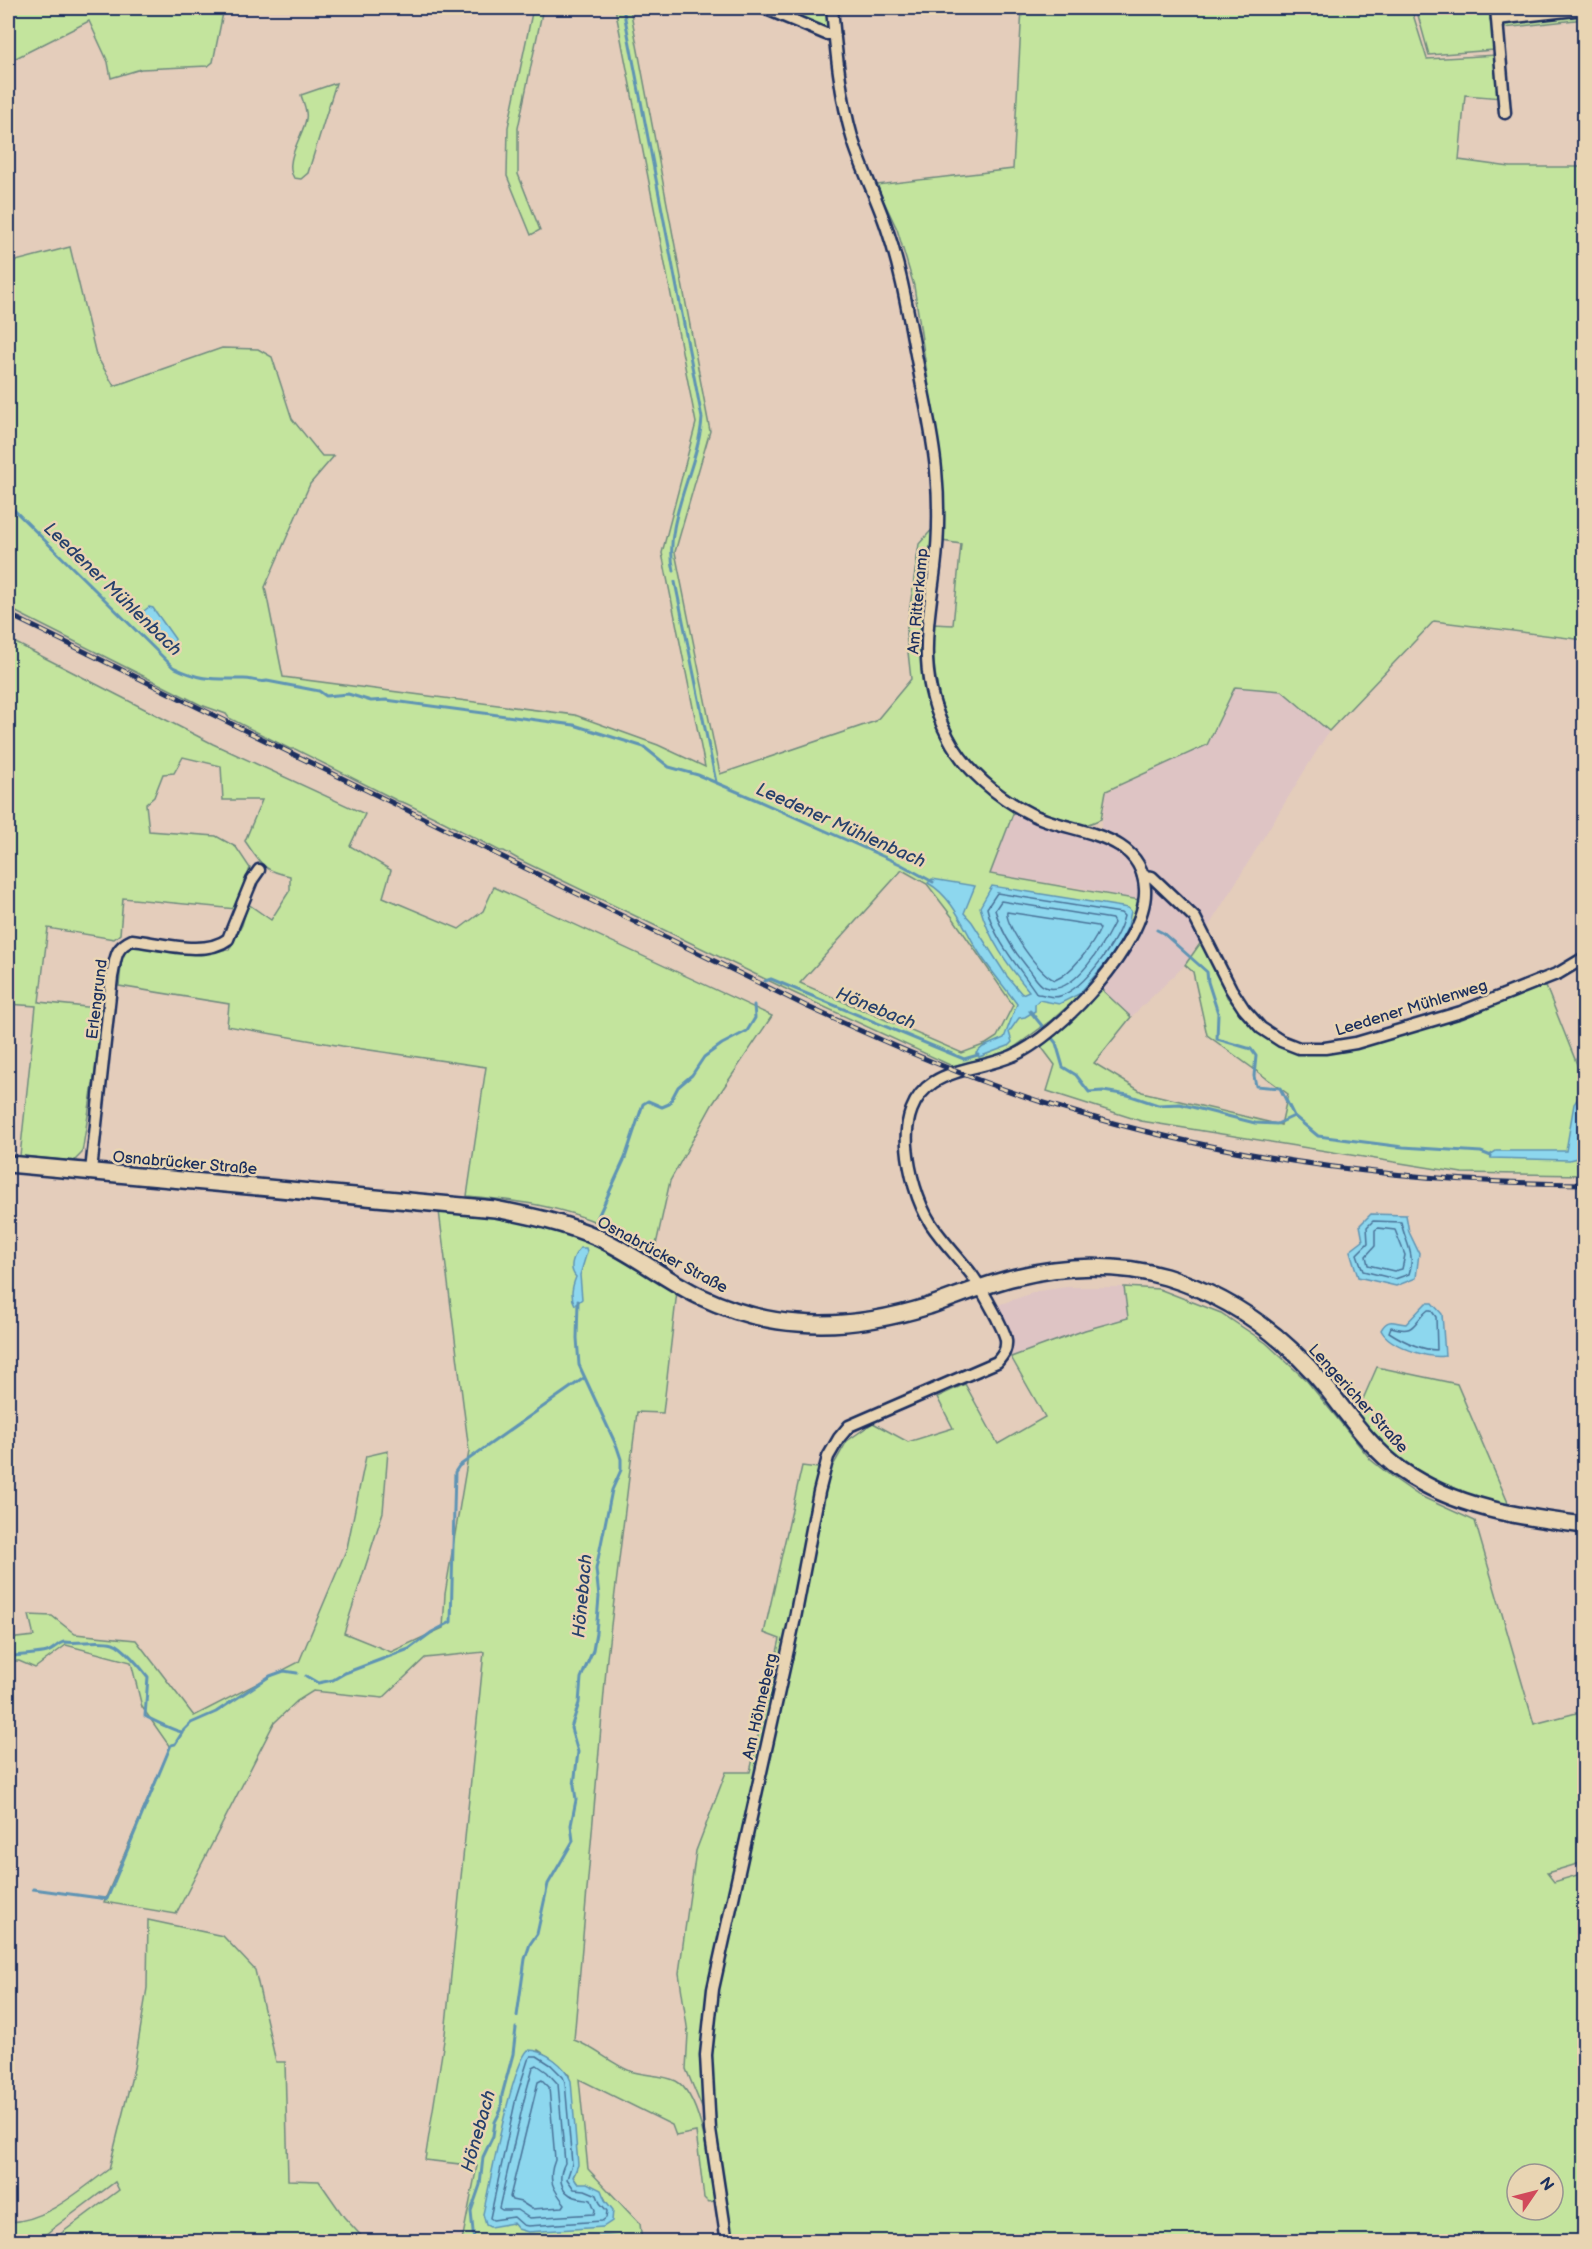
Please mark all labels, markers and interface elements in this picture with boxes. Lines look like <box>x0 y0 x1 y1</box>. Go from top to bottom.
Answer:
water label: Leedener Mühlenbach <box>40 518 186 661</box>
street label: Am Ritterkamp <box>904 547 933 655</box>
water label: Leedener Mühlenbach <box>753 779 929 872</box>
street label: Erlengrund <box>83 958 112 1040</box>
street label: Leedener Mühlenweg <box>1333 976 1490 1041</box>
water label: Hönebach <box>833 983 919 1034</box>
street label: Osnabrücker Straße <box>112 1148 258 1179</box>
street label: Osnabrücker Straße <box>594 1213 731 1298</box>
street label: Lengericher Straße <box>1304 1341 1412 1458</box>
water label: Hönebach <box>568 1553 597 1639</box>
street label: Am Höhneberg <box>739 1651 782 1761</box>
water label: Hönebach <box>457 2088 500 2174</box>
north arrow <box>1505 2162 1565 2222</box>
text: N <box>1535 2174 1557 2195</box>

